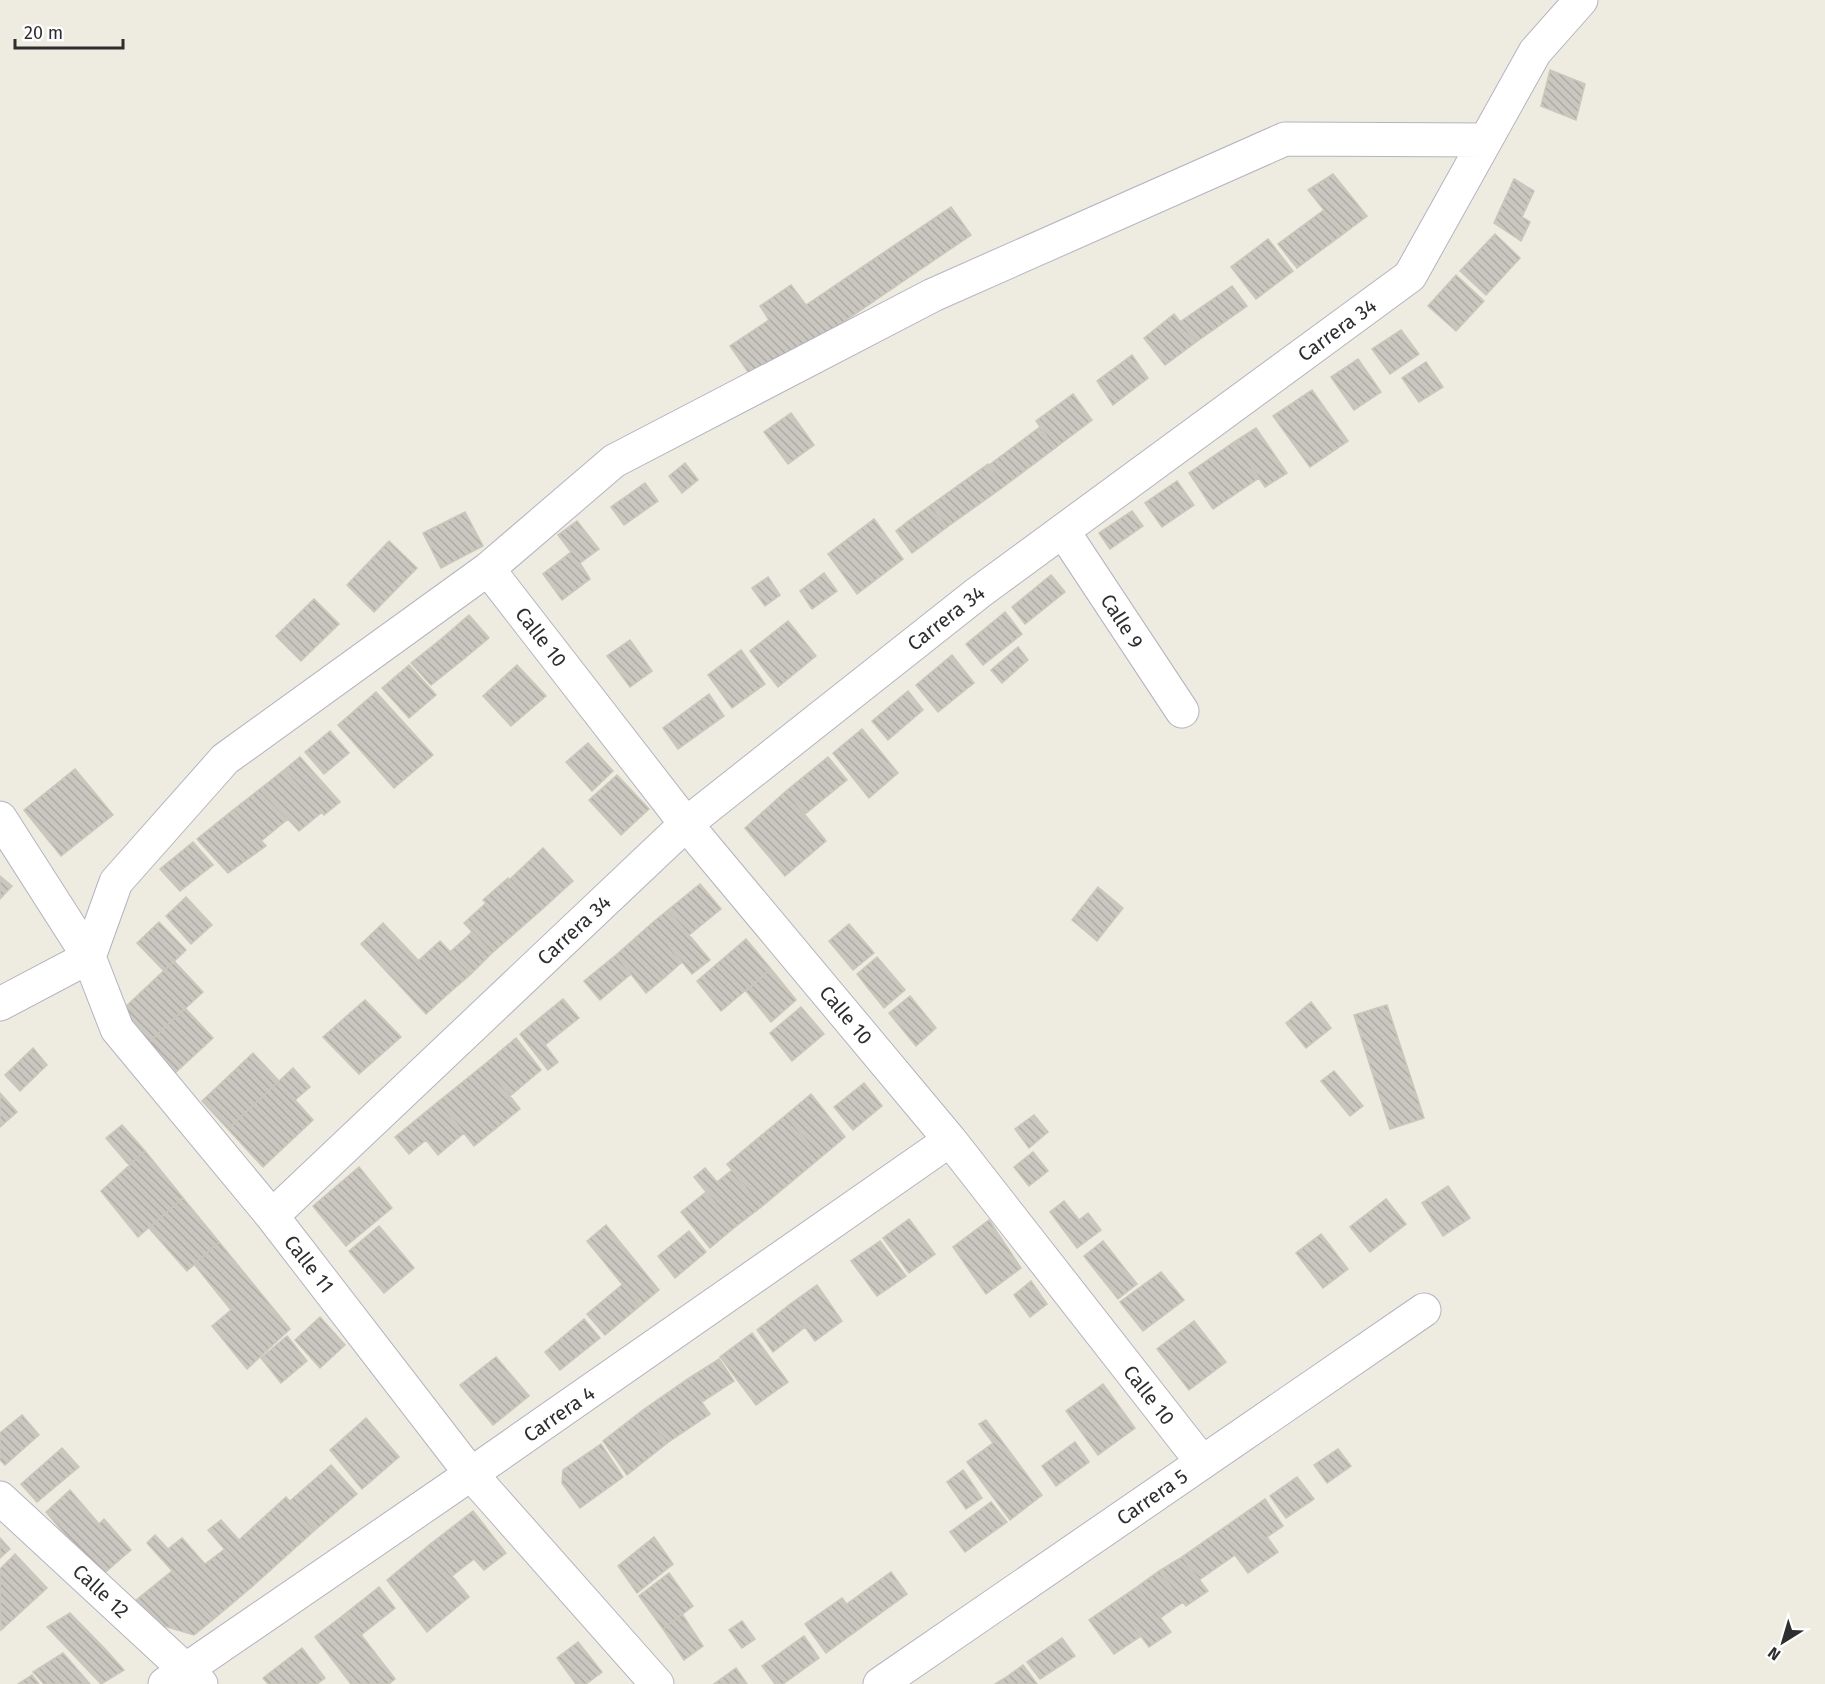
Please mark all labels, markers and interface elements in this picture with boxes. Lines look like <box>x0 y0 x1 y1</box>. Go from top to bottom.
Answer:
scale bar <box>15 12 123 50</box>
text: 20 m <box>24 22 63 44</box>
street label: Carrera 34 <box>1293 293 1381 367</box>
street label: Carrera 34 <box>903 580 990 656</box>
street label: Calle 9 <box>1096 589 1148 653</box>
street label: Calle 10 <box>510 602 572 672</box>
street label: Carrera 34 <box>532 890 616 970</box>
street label: Calle 10 <box>815 981 877 1049</box>
street label: Calle 11 <box>279 1230 339 1298</box>
street label: Calle 10 <box>1118 1360 1180 1430</box>
street label: Carrera 4 <box>519 1381 600 1447</box>
street label: Carrera 5 <box>1112 1464 1192 1530</box>
street label: Calle 12 <box>68 1559 134 1623</box>
north arrow <box>1753 1612 1813 1672</box>
text: N <box>1764 1643 1784 1664</box>

